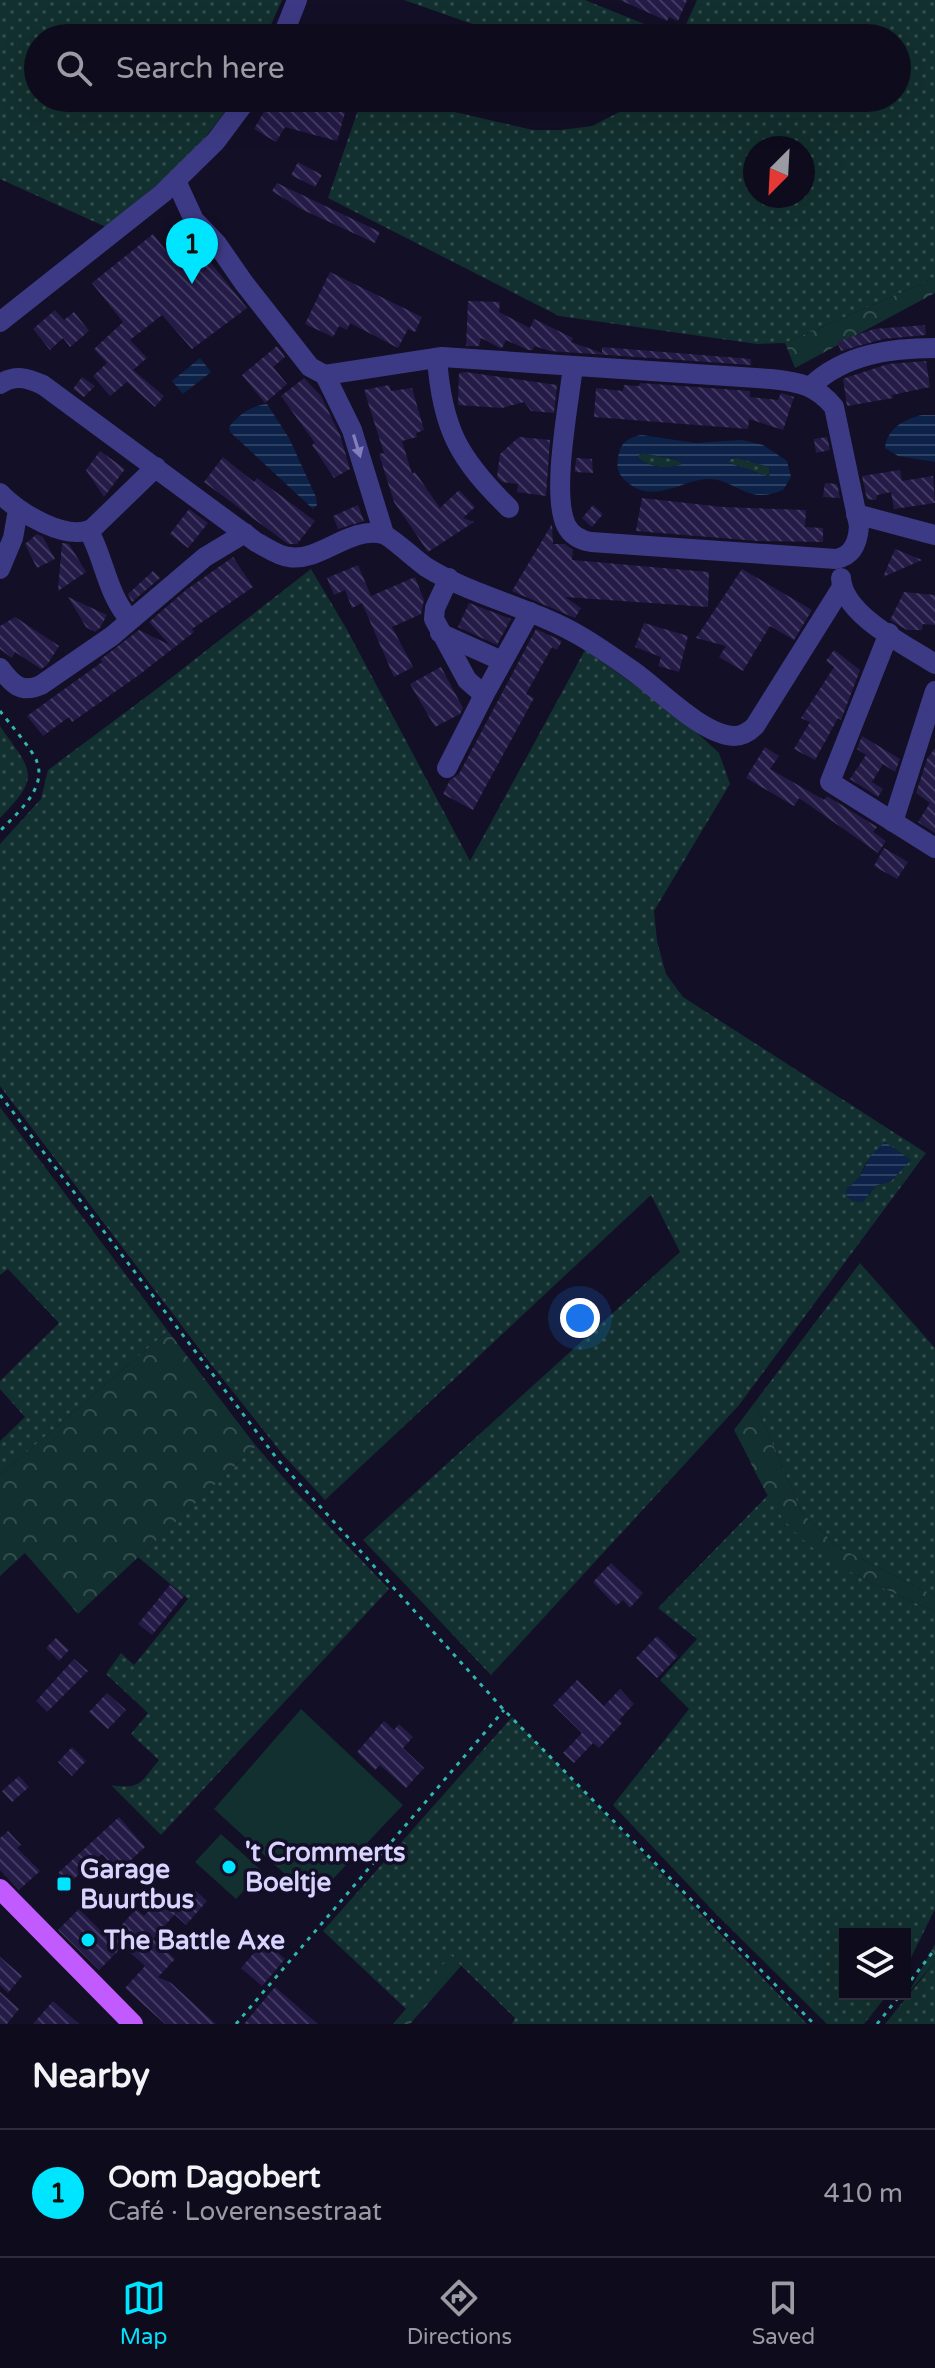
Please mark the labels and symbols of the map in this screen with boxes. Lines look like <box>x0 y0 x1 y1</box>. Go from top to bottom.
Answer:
north arrow <box>743 136 815 208</box>
pin: 1 <box>166 218 218 284</box>
one-way arrow <box>351 435 363 459</box>
your location <box>560 1298 600 1338</box>
place label: 't Crommerts Boeltje <box>245 1837 406 1898</box>
place label: Garage Buurtbus <box>80 1854 194 1915</box>
marker: 't Crommerts Boeltje <box>220 1858 238 1876</box>
marker: Garage Buurtbus <box>55 1875 73 1893</box>
place label: The Battle Axe <box>103 1925 285 1956</box>
marker: The Battle Axe <box>79 1931 97 1949</box>

